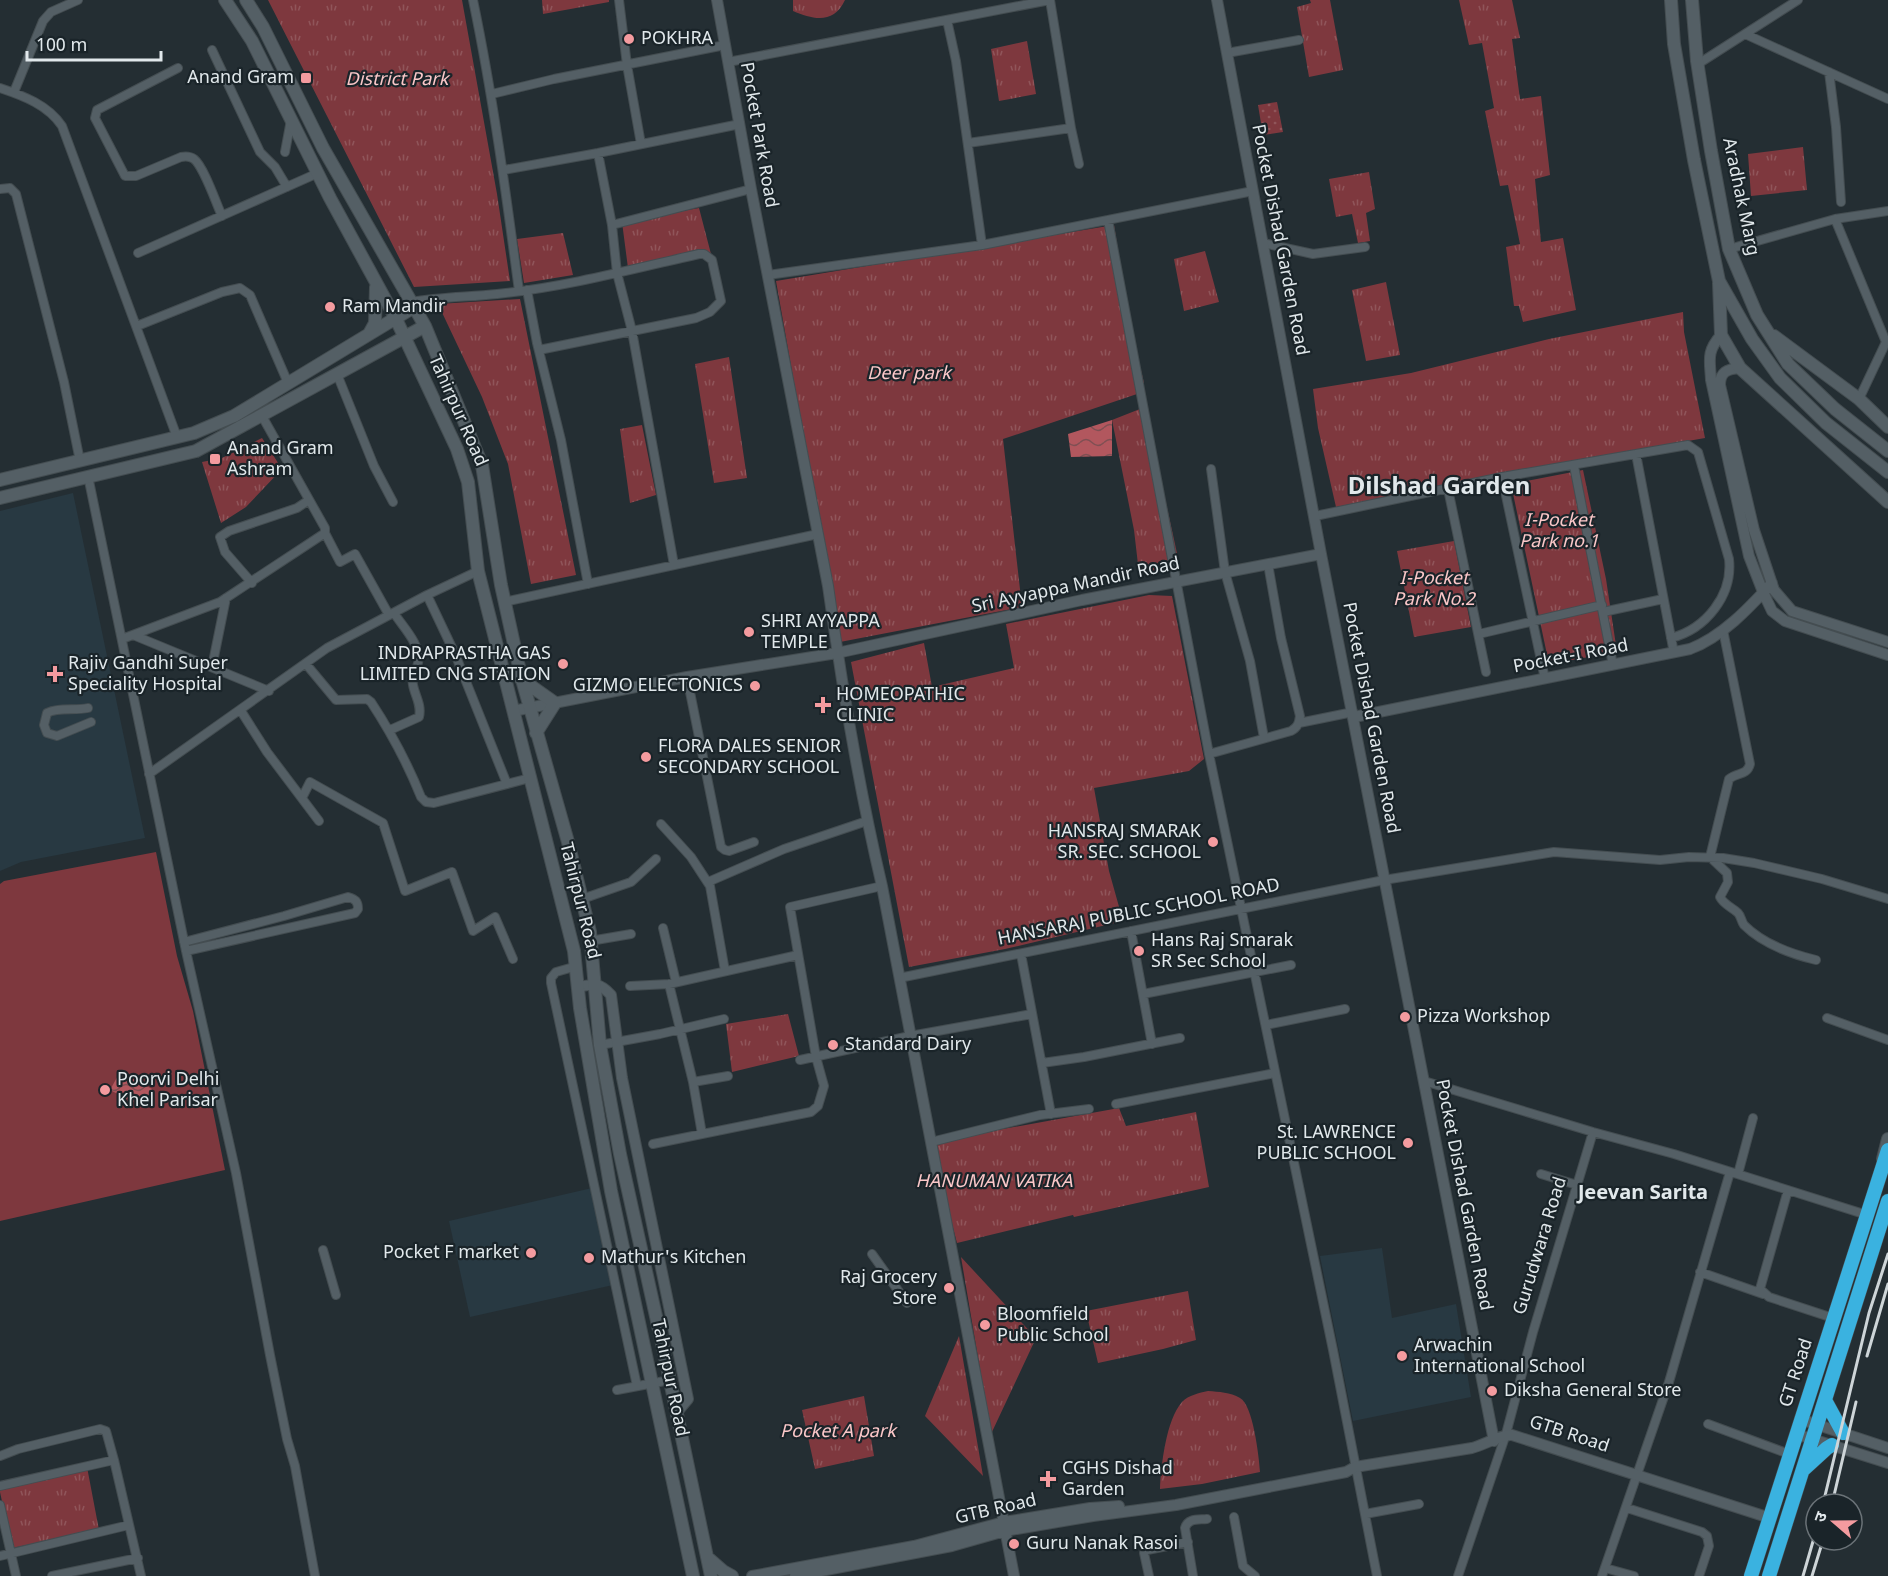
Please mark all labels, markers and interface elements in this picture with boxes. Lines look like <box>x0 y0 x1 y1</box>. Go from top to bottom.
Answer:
scale bar <box>27 24 160 62</box>
place label: POKHRA <box>641 28 714 51</box>
marker: POKHRA <box>622 32 636 46</box>
text: 100 m <box>36 35 87 58</box>
street label: Pocket Park Road <box>734 60 782 210</box>
place label: Anand Gram <box>187 67 294 90</box>
park label: District Park <box>346 69 451 92</box>
marker: Anand Gram <box>299 71 313 85</box>
street label: Pocket Dishad Garden Road <box>1245 122 1313 358</box>
street label: Aradhak Marg <box>1716 136 1764 258</box>
place label: Ram Mandir <box>342 296 446 319</box>
marker: Ram Mandir <box>323 300 337 314</box>
street label: Tahirpur Road <box>422 352 492 470</box>
park label: Deer park <box>867 363 953 386</box>
place label: Anand Gram Ashram <box>227 438 334 482</box>
marker: Anand Gram Ashram <box>208 452 222 466</box>
district label: Dilshad Garden <box>1348 472 1530 504</box>
park label: I-Pocket Park no.1 <box>1519 510 1599 554</box>
street label: Sri Ayyappa Mandir Road <box>970 553 1182 619</box>
park label: I-Pocket Park No.2 <box>1393 568 1477 612</box>
street label: Pocket Dishad Garden Road <box>1336 600 1404 836</box>
place label: SHRI AYYAPPA TEMPLE <box>761 611 880 655</box>
marker: SHRI AYYAPPA TEMPLE <box>742 625 756 639</box>
street label: Pocket-I Road <box>1511 635 1631 679</box>
place label: INDRAPRASTHA GAS LIMITED CNG STATION <box>360 643 551 687</box>
place label: Rajiv Gandhi Super Speciality Hospital <box>68 653 228 697</box>
marker: INDRAPRASTHA GAS LIMITED CNG STATION <box>556 657 570 671</box>
marker: Rajiv Gandhi Super Speciality Hospital <box>46 665 64 683</box>
place label: GIZMO ELECTONICS <box>573 675 743 698</box>
marker: GIZMO ELECTONICS <box>748 679 762 693</box>
place label: HOMEOPATHIC CLINIC <box>836 684 965 728</box>
marker: HOMEOPATHIC CLINIC <box>814 696 832 714</box>
place label: FLORA DALES SENIOR SECONDARY SCHOOL <box>658 736 841 780</box>
marker: FLORA DALES SENIOR SECONDARY SCHOOL <box>639 750 653 764</box>
place label: HANSRAJ SMARAK SR. SEC. SCHOOL <box>1048 821 1202 865</box>
marker: HANSRAJ SMARAK SR. SEC. SCHOOL <box>1206 835 1220 849</box>
street label: Tahirpur Road <box>553 840 605 962</box>
street label: HANSARAJ PUBLIC SCHOOL ROAD <box>996 874 1282 952</box>
place label: Hans Raj Smarak SR Sec School <box>1151 930 1293 974</box>
marker: Hans Raj Smarak SR Sec School <box>1132 944 1146 958</box>
place label: Pizza Workshop <box>1417 1006 1550 1029</box>
marker: Pizza Workshop <box>1398 1010 1412 1024</box>
place label: Standard Dairy <box>845 1034 972 1057</box>
marker: Standard Dairy <box>826 1038 840 1052</box>
place label: Poorvi Delhi Khel Parisar <box>117 1069 219 1113</box>
street label: Pocket Dishad Garden Road <box>1429 1077 1497 1313</box>
marker: Poorvi Delhi Khel Parisar <box>98 1083 112 1097</box>
place label: St. LAWRENCE PUBLIC SCHOOL <box>1257 1122 1396 1166</box>
marker: St. LAWRENCE PUBLIC SCHOOL <box>1401 1136 1415 1150</box>
park label: HANUMAN VATIKA <box>916 1171 1073 1194</box>
street label: Gurudwara Road <box>1509 1174 1573 1318</box>
district label: Jeevan Sarita <box>1576 1181 1708 1207</box>
place label: Pocket F market <box>383 1242 519 1265</box>
marker: Pocket F market <box>524 1246 538 1260</box>
place label: Mathur's Kitchen <box>601 1247 746 1270</box>
marker: Mathur's Kitchen <box>582 1251 596 1265</box>
place label: Raj Grocery Store <box>840 1267 938 1311</box>
marker: Raj Grocery Store <box>942 1281 956 1295</box>
place label: Bloomfield Public School <box>997 1304 1109 1348</box>
street label: Tahirpur Road <box>645 1317 693 1439</box>
marker: Bloomfield Public School <box>978 1318 992 1332</box>
place label: Arwachin International School <box>1414 1335 1585 1379</box>
street label: GT Road <box>1775 1336 1819 1410</box>
marker: Arwachin International School <box>1395 1349 1409 1363</box>
place label: Diksha General Store <box>1504 1380 1681 1403</box>
marker: Diksha General Store <box>1485 1384 1499 1398</box>
street label: GTB Road <box>1526 1411 1612 1459</box>
park label: Pocket A park <box>780 1421 898 1444</box>
place label: CGHS Dishad Garden <box>1062 1458 1173 1502</box>
marker: CGHS Dishad Garden <box>1039 1470 1057 1488</box>
street label: GTB Road <box>953 1489 1039 1531</box>
north arrow <box>1804 1492 1864 1552</box>
text: उ <box>1811 1509 1834 1526</box>
place label: Guru Nanak Rasoi <box>1026 1533 1178 1556</box>
marker: Guru Nanak Rasoi <box>1007 1537 1021 1551</box>

